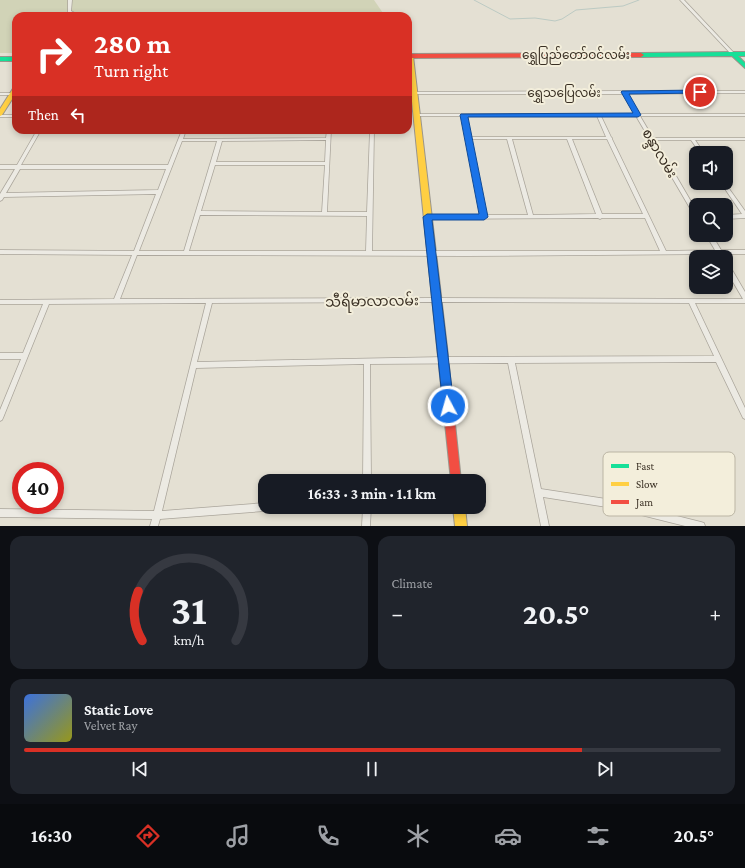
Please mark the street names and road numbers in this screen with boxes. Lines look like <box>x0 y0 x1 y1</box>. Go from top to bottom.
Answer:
street label: ရွှေပြည်တော်ဝင်လမ်း <box>522 46 630 65</box>
street label: ရွှေသပြေလမ်း <box>527 84 601 103</box>
street label: စန္ဒာလမ်း <box>635 124 683 183</box>
street label: သီရိမာလာလမ်း <box>325 290 419 314</box>

